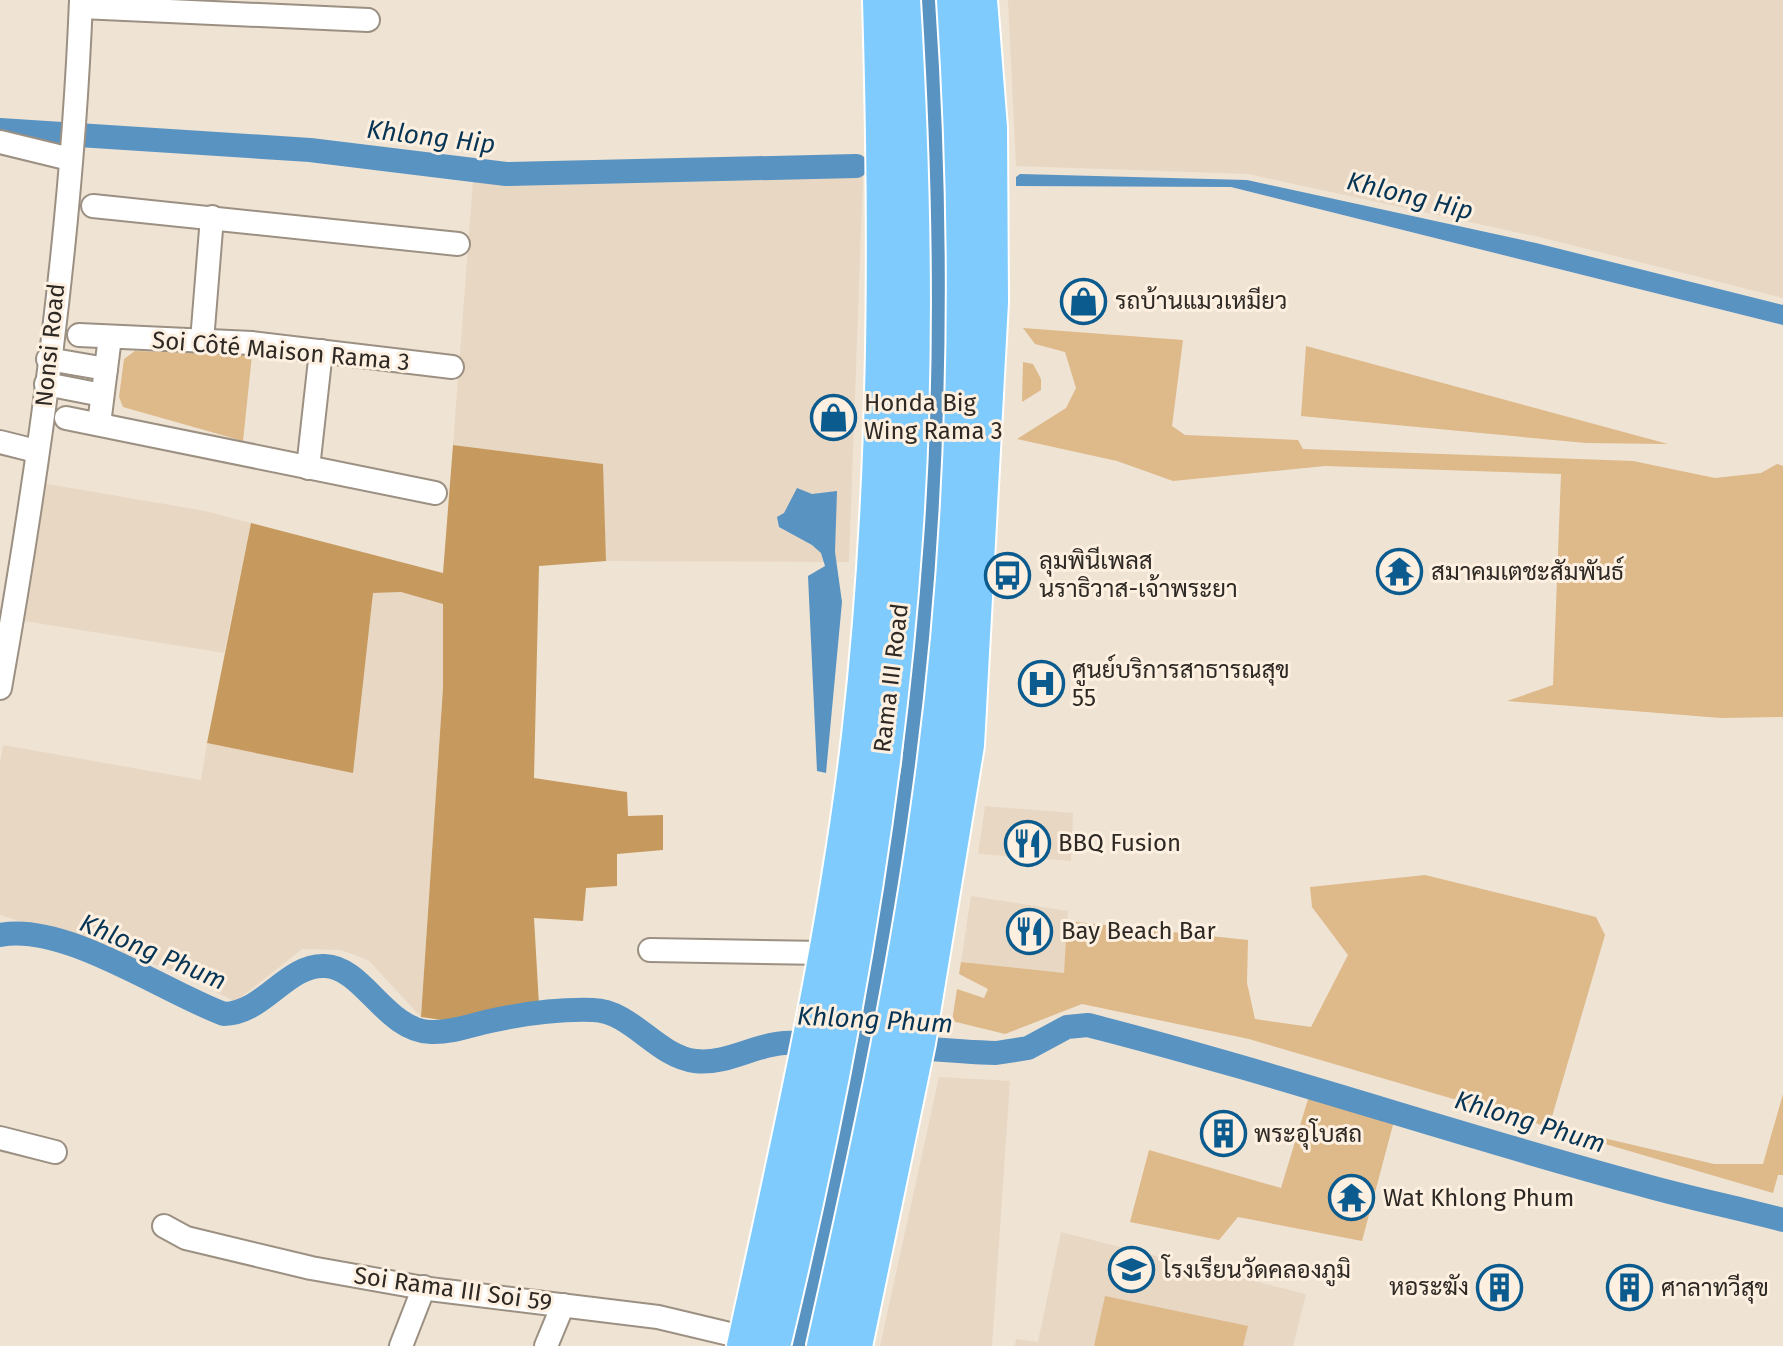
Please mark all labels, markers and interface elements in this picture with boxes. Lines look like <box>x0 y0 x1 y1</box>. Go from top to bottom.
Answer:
water label: Khlong Hip <box>365 114 497 160</box>
water label: Khlong Hip <box>1343 165 1477 227</box>
shop icon: รถบ้านแมวเหมียว <box>1060 277 1108 325</box>
street label: Nonsi Road <box>30 282 70 408</box>
place label: รถบ้านแมวเหมียว <box>1115 286 1287 315</box>
street label: Soi Côté Maison Rama 3 <box>151 326 411 376</box>
place label: Honda Big Wing Rama 3 <box>864 389 1003 445</box>
shop icon: Honda Big Wing Rama 3 <box>809 393 857 441</box>
place label: ลุมพินีเพลส นราธิวาส-เจ้าพระยา <box>1039 546 1238 603</box>
temple icon: สมาคมเตชะสัมพันธ์ <box>1376 548 1424 596</box>
bus stop icon: ลุมพินีเพลส นราธิวาส-เจ้าพระยา <box>984 551 1032 599</box>
place label: สมาคมเตชะสัมพันธ์ <box>1431 556 1624 586</box>
street label: Rama III Road <box>868 602 914 754</box>
place label: ศูนย์บริการสาธารณสุข 55 <box>1072 654 1290 712</box>
hospital icon: ศูนย์บริการสาธารณสุข 55 <box>1017 660 1065 708</box>
restaurant icon: BBQ Fusion <box>1003 819 1051 867</box>
place label: BBQ Fusion <box>1058 829 1181 857</box>
water label: Khlong Phum <box>75 907 231 997</box>
restaurant icon: Bay Beach Bar <box>1006 907 1054 955</box>
place label: Bay Beach Bar <box>1061 917 1216 945</box>
water label: Khlong Phum <box>796 1000 954 1040</box>
water label: Khlong Phum <box>1451 1084 1609 1160</box>
building icon: พระอุโบสถ <box>1199 1110 1247 1158</box>
place label: พระอุโบสถ <box>1254 1118 1362 1150</box>
temple icon: Wat Khlong Phum <box>1328 1174 1376 1222</box>
place label: Wat Khlong Phum <box>1383 1184 1574 1212</box>
school or university icon: โรงเรียนวัดคลองภูมิ <box>1107 1246 1155 1294</box>
place label: โรงเรียนวัดคลองภูมิ <box>1160 1254 1351 1287</box>
street label: Soi Rama III Soi 59 <box>352 1261 554 1317</box>
building icon: หอระฆัง <box>1476 1263 1524 1311</box>
building icon: ศาลาทวีสุข <box>1606 1264 1654 1312</box>
place label: หอระฆัง <box>1389 1273 1469 1301</box>
place label: ศาลาทวีสุข <box>1661 1273 1769 1304</box>

